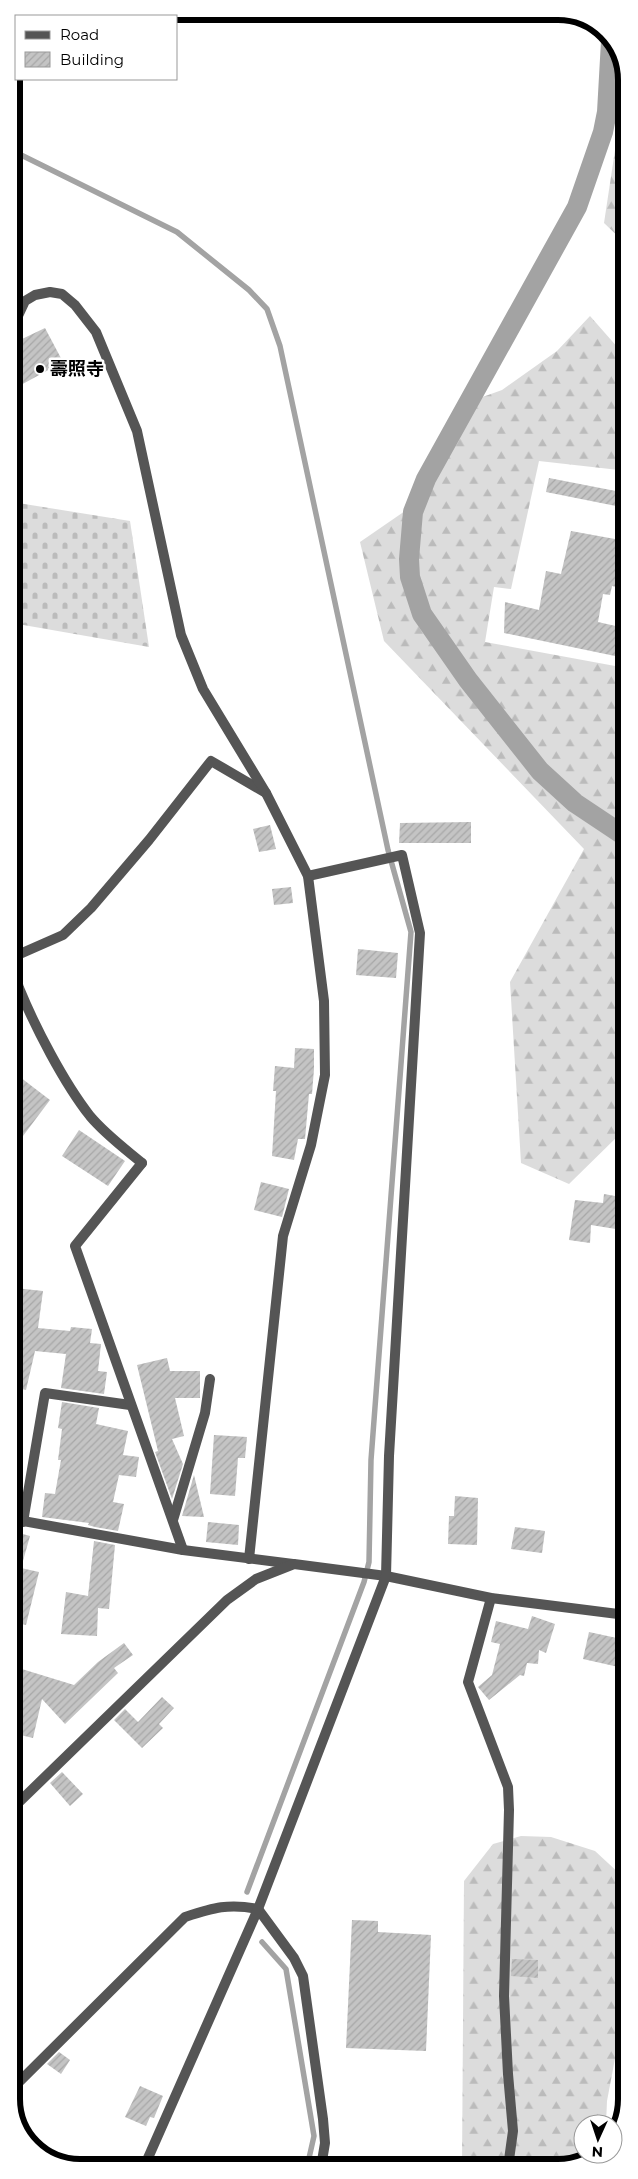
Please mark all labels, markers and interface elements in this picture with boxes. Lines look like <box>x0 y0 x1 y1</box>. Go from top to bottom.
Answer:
legend <box>15 15 178 80</box>
text: Road <box>60 25 99 44</box>
text: Building <box>60 50 124 69</box>
place label: 壽照寺 <box>50 358 104 380</box>
marker: 壽照寺 <box>34 363 46 375</box>
north arrow <box>573 2114 623 2164</box>
text: N <box>591 2143 603 2161</box>

